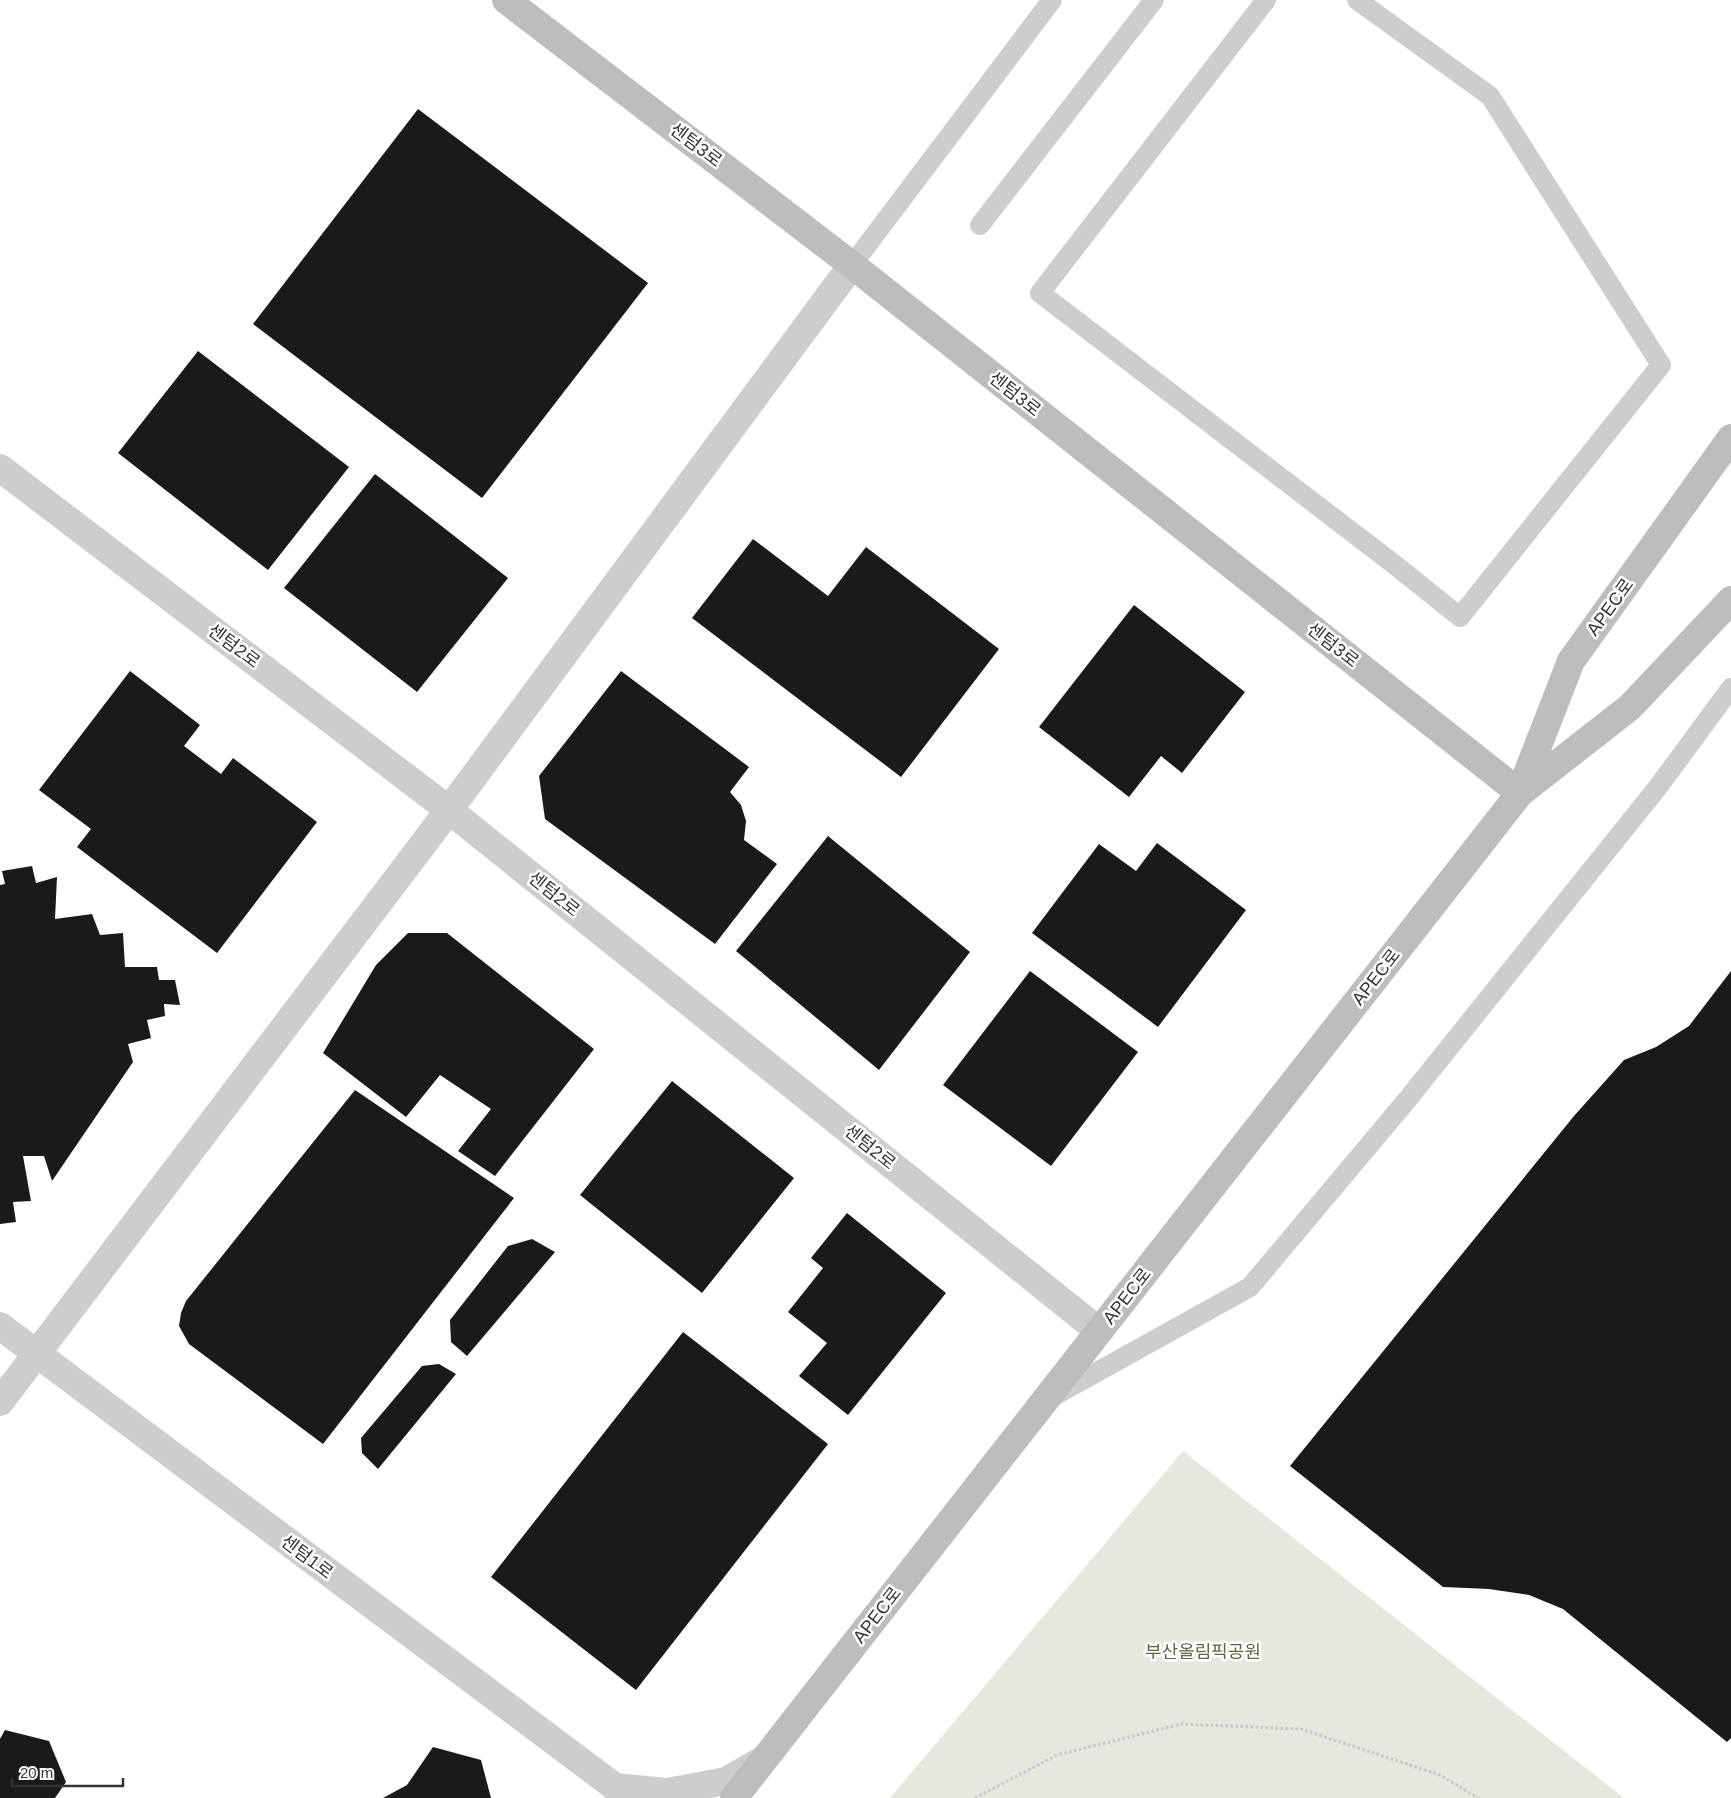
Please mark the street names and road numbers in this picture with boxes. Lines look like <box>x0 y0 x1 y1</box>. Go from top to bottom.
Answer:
street label: 센텀3로 <box>666 119 726 171</box>
street label: 센텀3로 <box>985 368 1045 420</box>
street label: APEC로 <box>1583 575 1637 639</box>
street label: 센텀3로 <box>1303 619 1363 671</box>
street label: 센텀2로 <box>204 620 264 672</box>
street label: 센텀2로 <box>525 867 583 921</box>
street label: APEC로 <box>1348 945 1404 1009</box>
street label: 센텀2로 <box>841 1120 899 1174</box>
street label: APEC로 <box>1099 1264 1155 1328</box>
street label: 센텀1로 <box>277 1531 337 1583</box>
street label: APEC로 <box>849 1583 905 1647</box>

